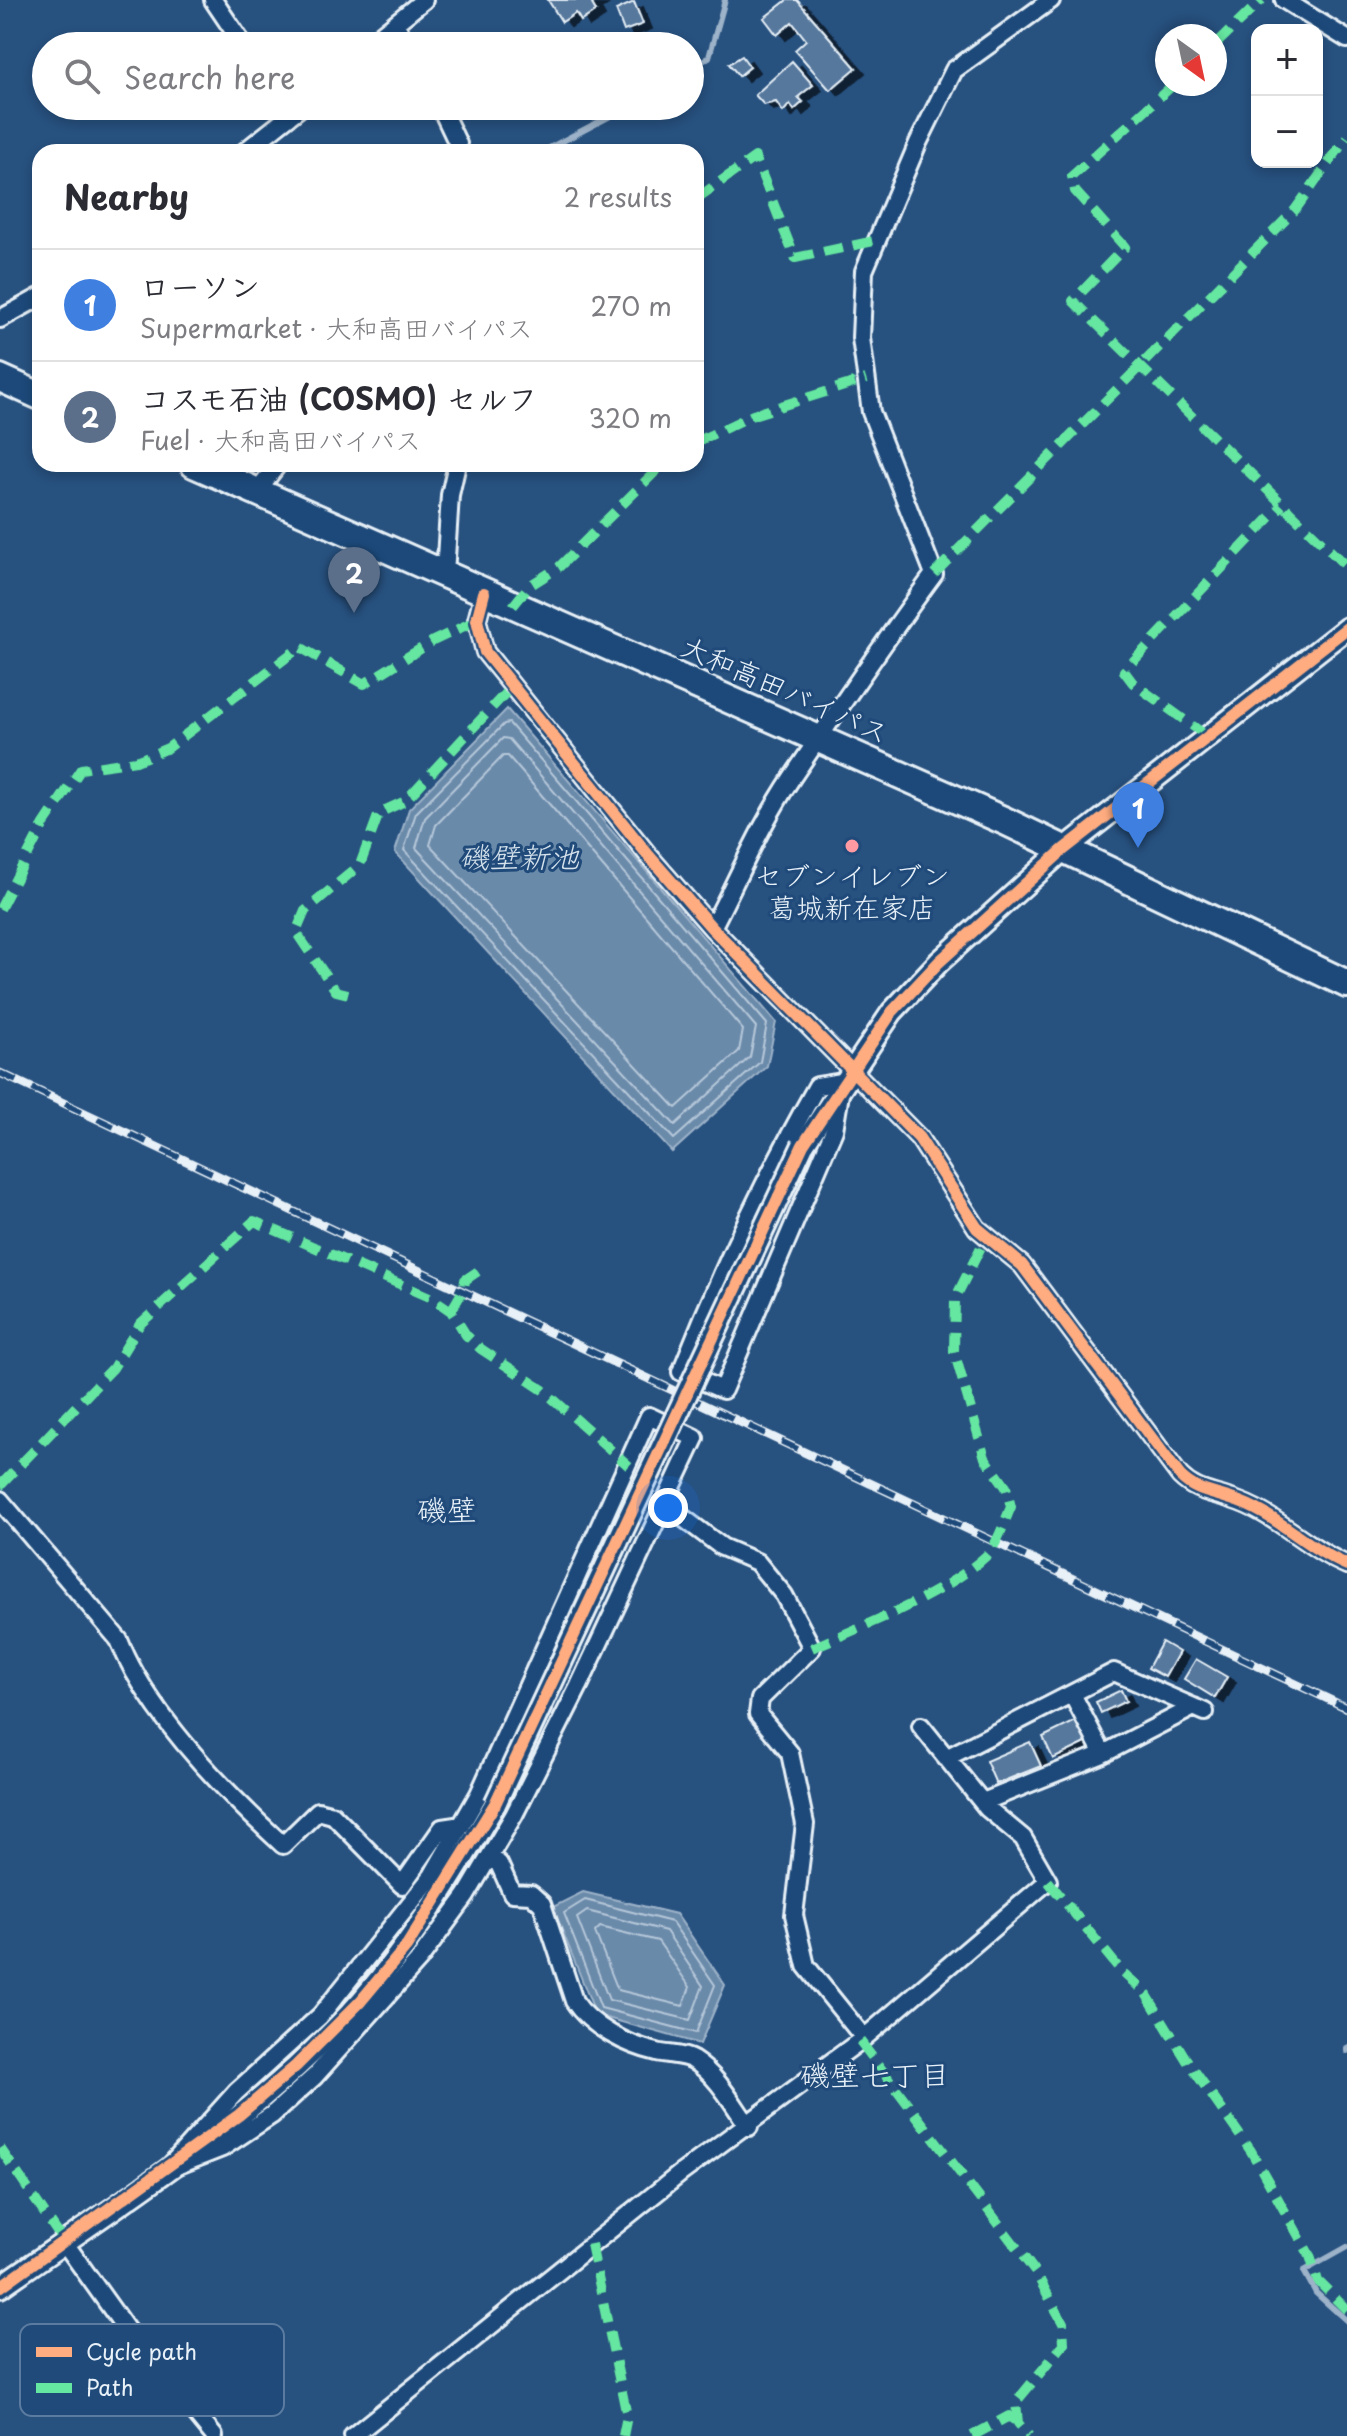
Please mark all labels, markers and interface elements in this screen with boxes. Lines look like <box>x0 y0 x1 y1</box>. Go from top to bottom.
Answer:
north arrow <box>1155 24 1227 96</box>
map controls <box>1251 24 1323 168</box>
button: + <box>1251 24 1323 96</box>
search box <box>32 32 704 120</box>
icon: search <box>60 54 104 98</box>
text: Search here <box>124 54 296 99</box>
button: − <box>1251 96 1323 168</box>
text: Nearby <box>64 170 189 222</box>
text: 2 results <box>564 177 672 216</box>
text: ローソン <box>140 263 260 308</box>
text: 1 <box>84 286 96 325</box>
text: 270 m <box>591 286 672 325</box>
text: Supermarket · 大和高田バイパス <box>140 308 533 347</box>
text: コスモ石油 (COSMO) セルフ <box>140 375 538 420</box>
text: 2 <box>81 398 99 437</box>
text: 320 m <box>588 398 672 437</box>
text: Fuel · 大和高田バイパス <box>140 420 421 459</box>
pin: 2 <box>328 547 380 613</box>
street label: 大和高田バイパス <box>675 624 896 754</box>
pin: 1 <box>1112 782 1164 848</box>
water label: 磯壁新池 <box>459 833 580 878</box>
marker: セブンイレブン 葛城新在家店 <box>843 837 861 855</box>
place label: セブンイレブン 葛城新在家店 <box>754 853 950 928</box>
district label: 磯壁 <box>417 1486 477 1531</box>
your location <box>648 1488 688 1528</box>
district label: 磯壁七丁目 <box>800 2051 950 2096</box>
legend <box>20 2324 284 2416</box>
text: Cycle path <box>86 2334 197 2367</box>
text: Path <box>86 2370 134 2403</box>

